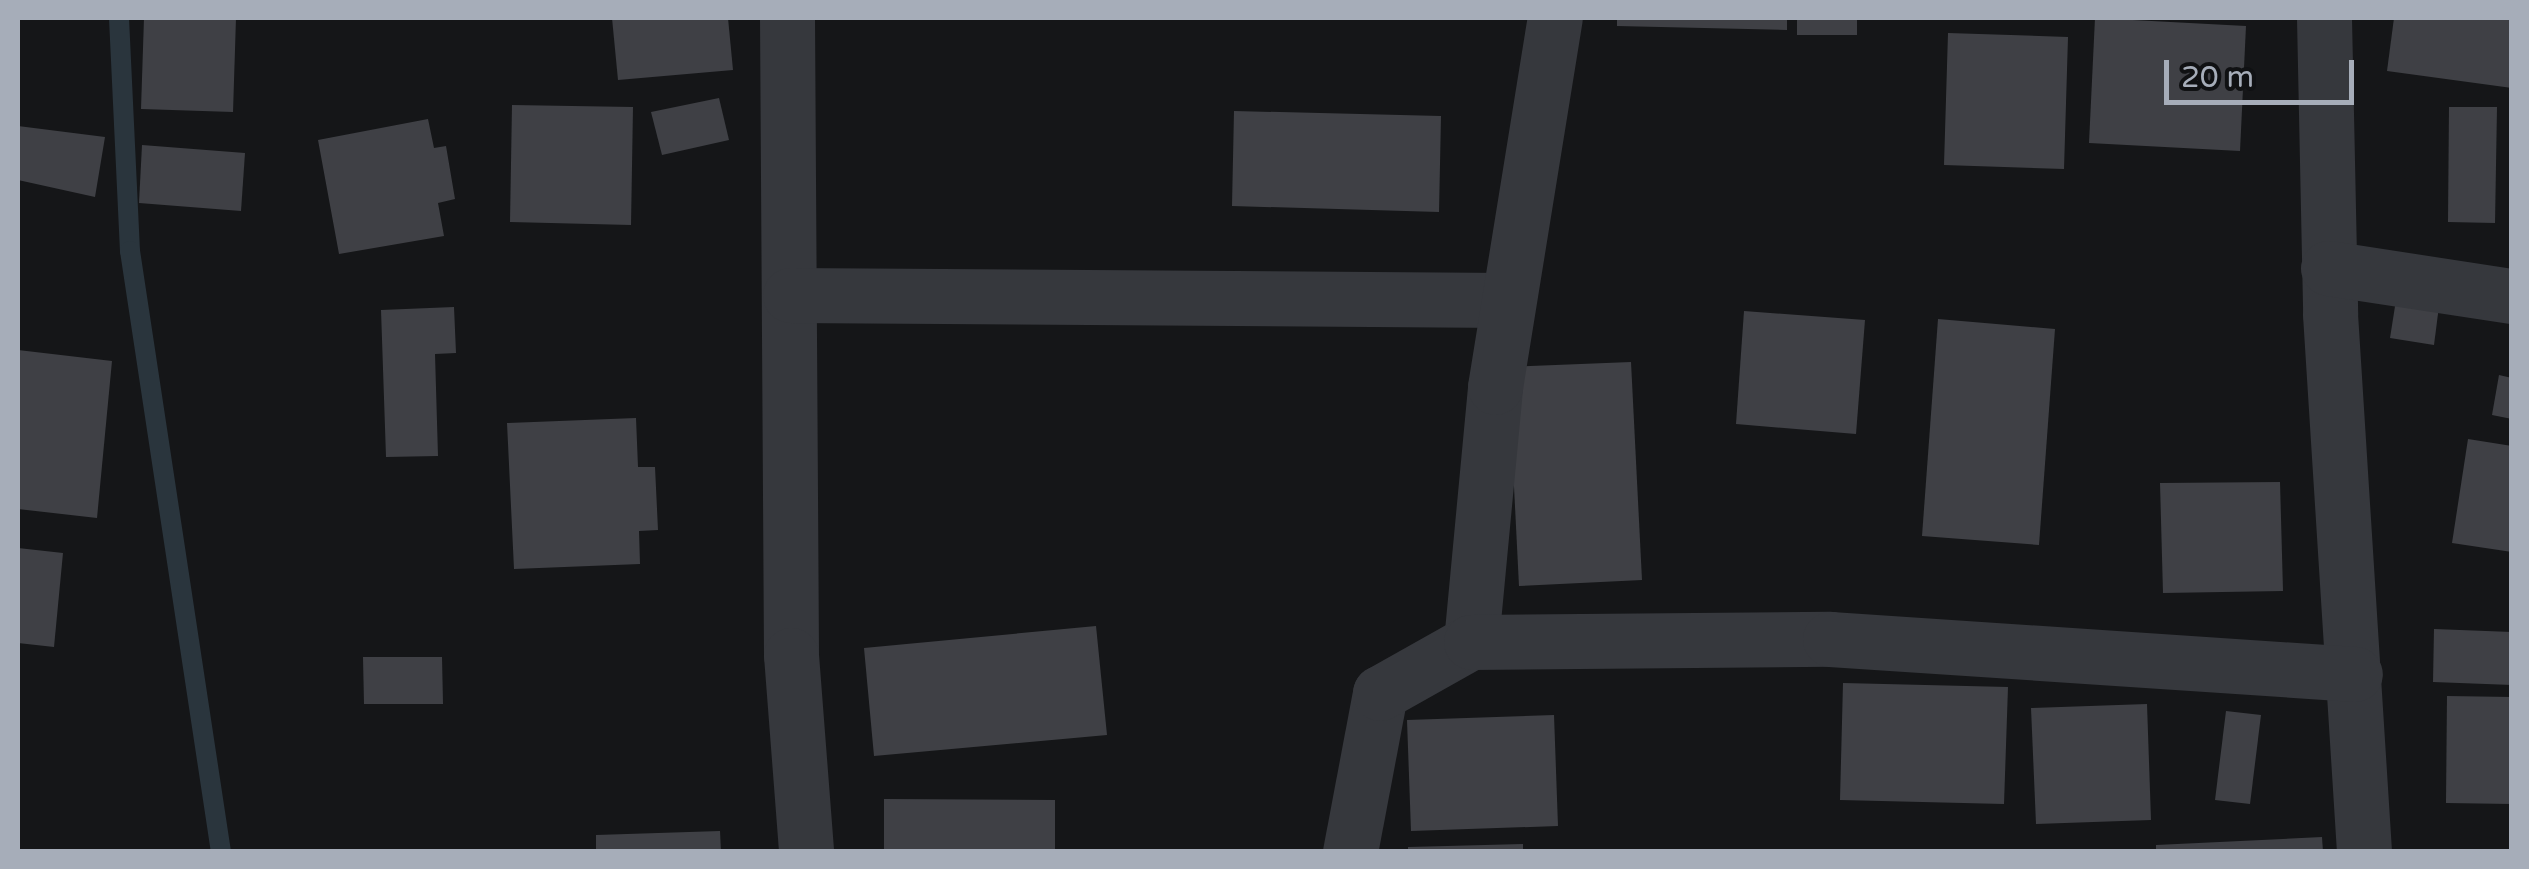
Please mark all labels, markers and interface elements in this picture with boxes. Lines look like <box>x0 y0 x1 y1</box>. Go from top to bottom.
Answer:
scale bar <box>2169 40 2359 102</box>
text: 20 m <box>2181 59 2254 96</box>

